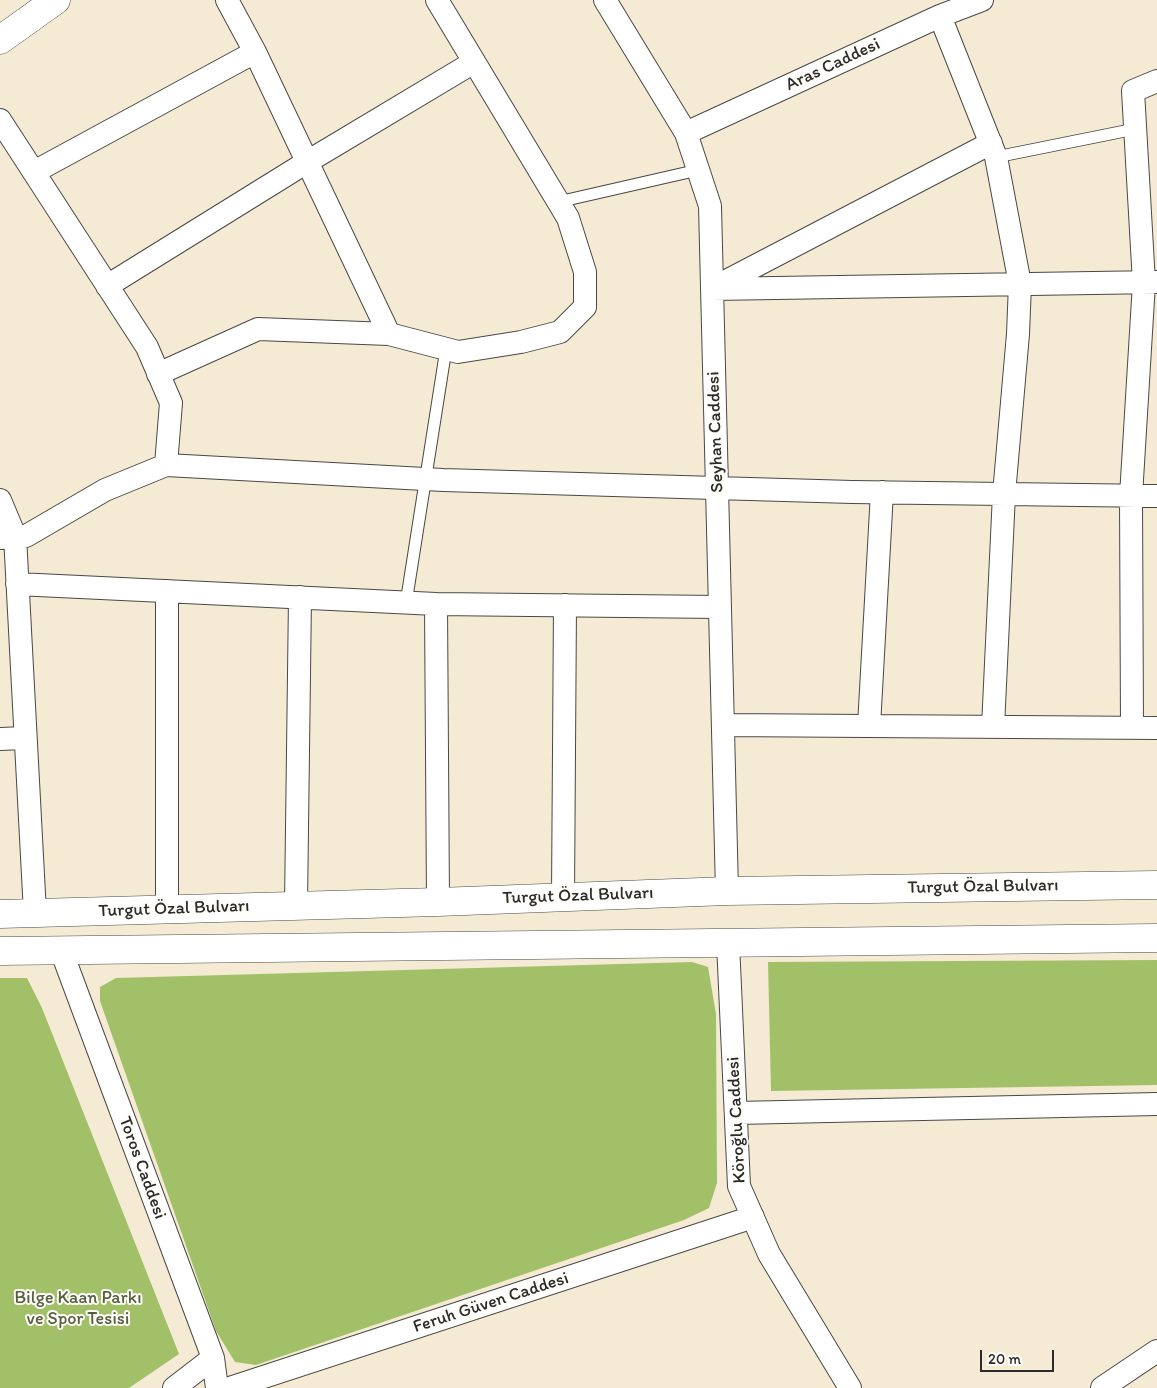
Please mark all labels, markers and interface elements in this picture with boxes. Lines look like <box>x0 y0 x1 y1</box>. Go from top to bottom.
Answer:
street label: Aras Caddesi <box>782 34 884 96</box>
street label: Seyhan Caddesi <box>703 371 729 493</box>
street label: Turgut Özal Bulvarı <box>907 875 1059 899</box>
street label: Turgut Özal Bulvarı <box>502 883 654 909</box>
street label: Turgut Özal Bulvarı <box>98 896 250 922</box>
street label: Köroğlu Caddesi <box>723 1056 751 1184</box>
street label: Toros Caddesi <box>113 1114 171 1222</box>
street label: Feruh Güven Caddesi <box>411 1268 571 1338</box>
park label: Bilge Kaan Parkı ve Spor Tesisi <box>14 1287 142 1330</box>
scale bar <box>982 1340 1056 1372</box>
text: 20 m <box>988 1350 1021 1368</box>

